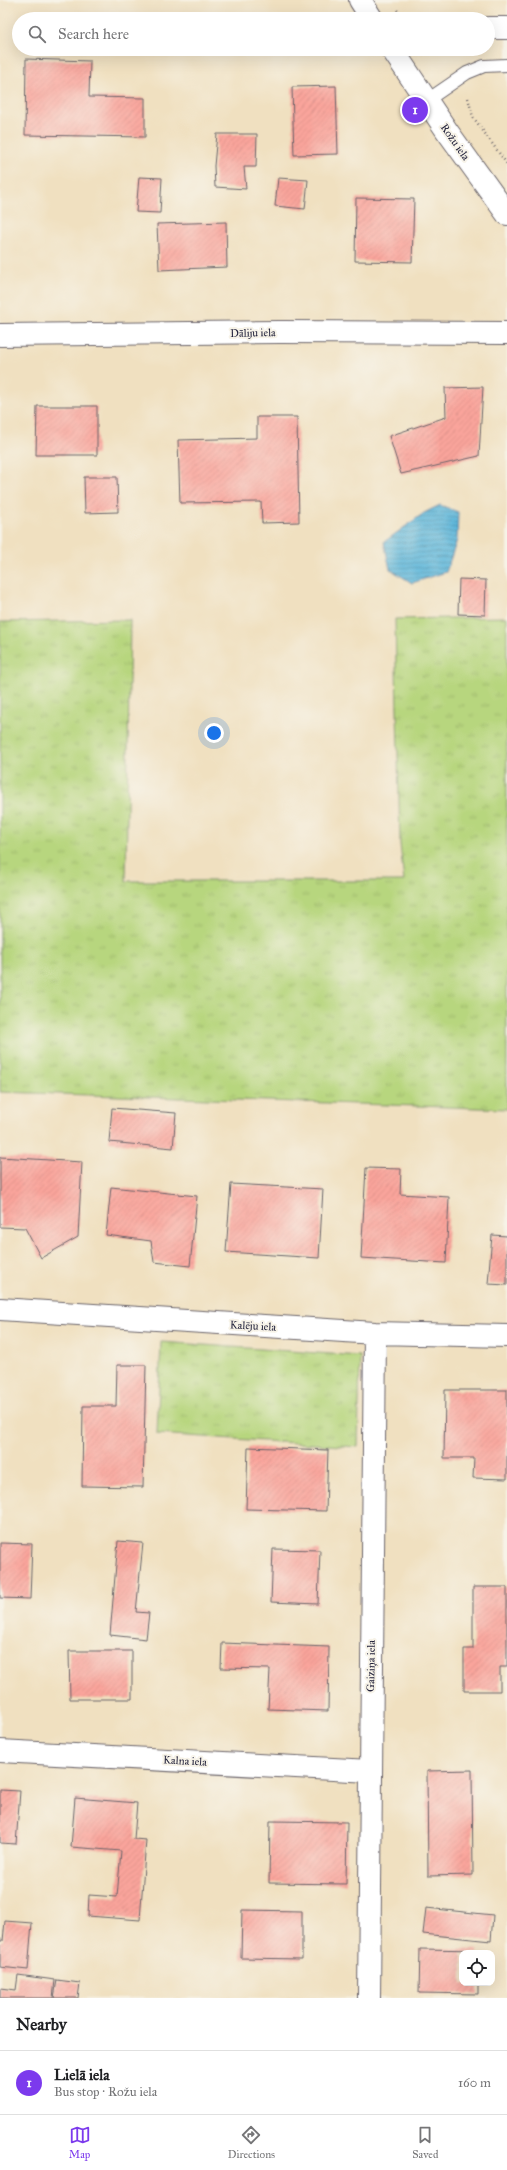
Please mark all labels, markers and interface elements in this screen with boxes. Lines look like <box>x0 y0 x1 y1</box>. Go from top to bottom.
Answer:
search box <box>12 12 495 56</box>
icon: search <box>26 23 48 45</box>
text: Search here <box>58 25 129 43</box>
pin: 1 <box>402 95 428 125</box>
street label: Rožu iela <box>438 121 473 163</box>
street label: Dāliju iela <box>230 326 276 340</box>
your location <box>204 723 224 743</box>
street label: Kalēju iela <box>230 1318 277 1334</box>
street label: Gaiziņa iela <box>364 1640 378 1692</box>
street label: Kalna iela <box>163 1753 207 1769</box>
map controls <box>459 1950 495 1986</box>
button: locate <box>459 1950 495 1986</box>
text: Nearby <box>16 2014 67 2035</box>
text: Lielā iela <box>54 2066 110 2084</box>
text: 1 <box>26 2075 32 2091</box>
text: 160 m <box>458 2075 491 2091</box>
text: Bus stop · Rožu iela <box>54 2084 157 2100</box>
tab: Map <box>69 2124 91 2161</box>
tab: Directions <box>228 2124 275 2161</box>
tab: Saved <box>412 2124 438 2161</box>

